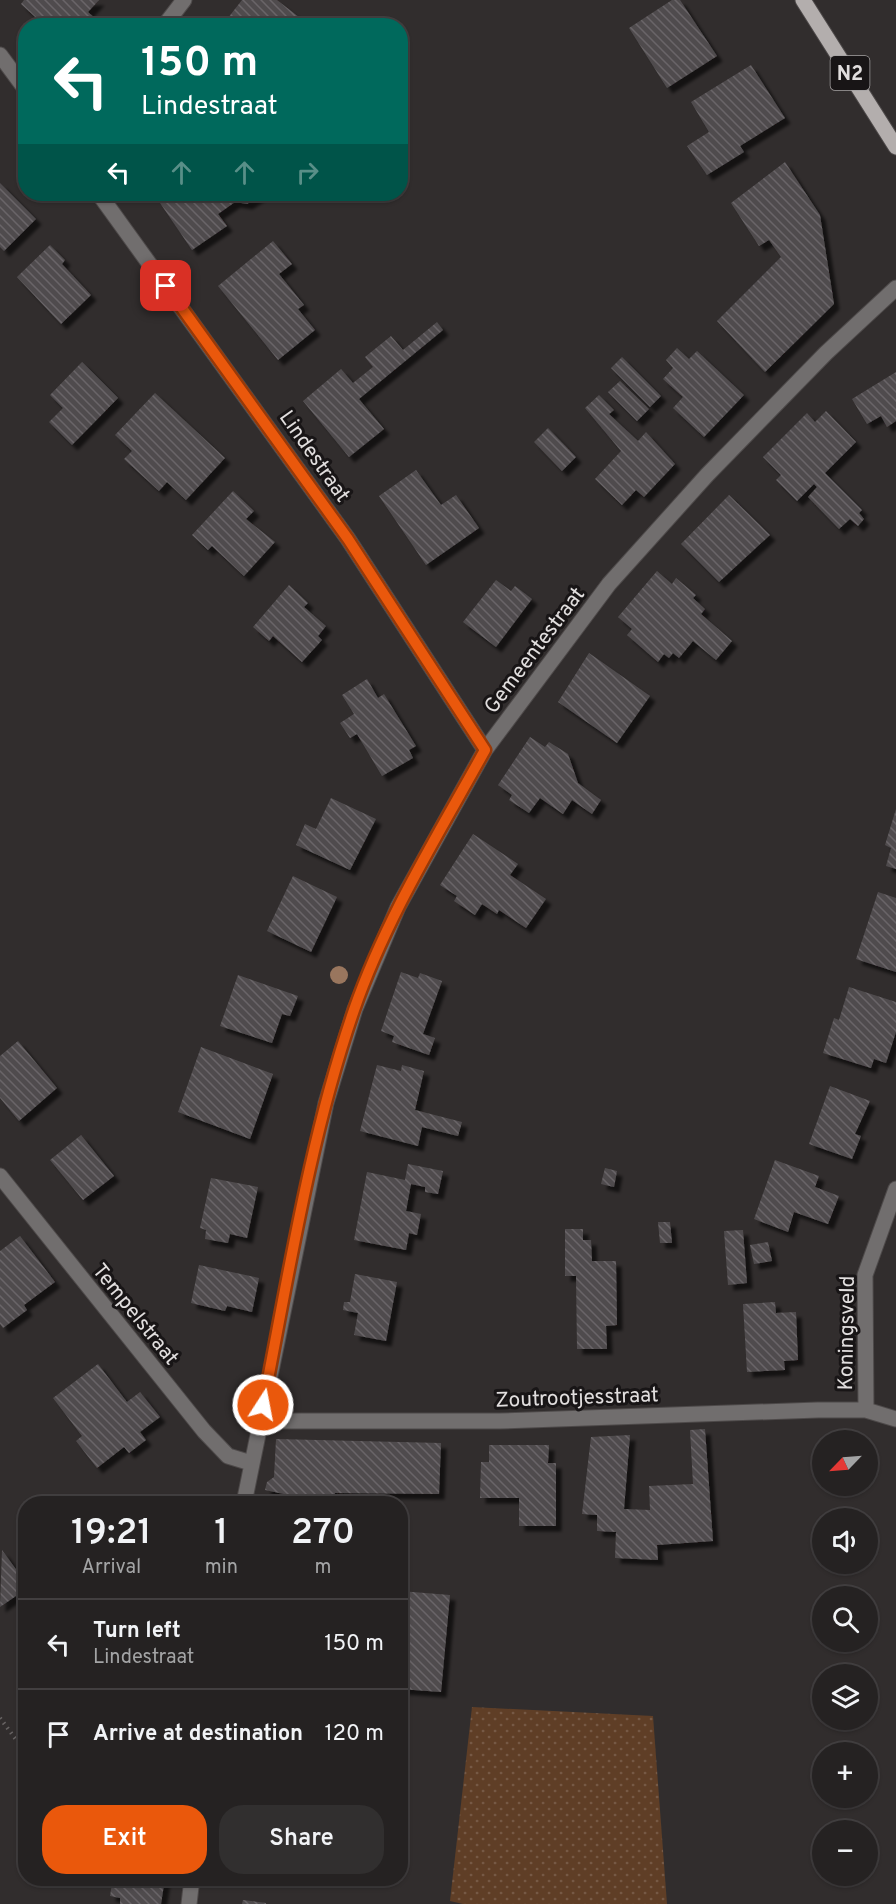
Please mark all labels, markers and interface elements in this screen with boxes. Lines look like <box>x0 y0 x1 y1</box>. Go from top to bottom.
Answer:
text: 150 m <box>141 38 258 91</box>
icon: left <box>42 42 120 120</box>
road number: N2 <box>830 56 870 90</box>
text: Lindestraat <box>141 90 278 124</box>
icon: left <box>102 156 135 189</box>
icon: ahead <box>165 156 198 189</box>
icon: ahead <box>228 156 261 189</box>
icon: right <box>291 156 324 189</box>
pin <box>140 260 191 311</box>
icon: arrive <box>149 269 182 302</box>
street label: Lindestraat <box>272 406 355 508</box>
street label: Gemeentestraat <box>479 582 592 720</box>
street label: Tempelstraat <box>86 1259 184 1371</box>
street label: Koningsveld <box>833 1275 862 1391</box>
position arrow <box>231 1373 295 1437</box>
street label: Zoutrootjesstraat <box>495 1382 659 1415</box>
north arrow <box>812 1430 878 1496</box>
map controls <box>812 1430 878 1886</box>
button: sound <box>812 1508 878 1574</box>
text: 19:21 <box>71 1511 152 1557</box>
text: 1 <box>214 1511 228 1557</box>
text: 270 <box>291 1511 355 1557</box>
text: Arrival <box>82 1555 141 1581</box>
text: min <box>205 1555 238 1581</box>
text: m <box>314 1555 331 1581</box>
button: search <box>812 1586 878 1652</box>
text: Turn left <box>93 1618 181 1645</box>
icon: left <box>42 1628 75 1661</box>
text: 150 m <box>324 1631 384 1658</box>
text: Lindestraat <box>93 1645 194 1671</box>
button: layers <box>812 1664 878 1730</box>
icon: arrive <box>42 1718 75 1751</box>
text: Arrive at destination <box>93 1721 303 1748</box>
text: 120 m <box>324 1721 384 1748</box>
button: + <box>812 1742 878 1808</box>
button: Exit <box>42 1805 207 1874</box>
button: Share <box>219 1805 384 1874</box>
button: − <box>812 1820 878 1886</box>

